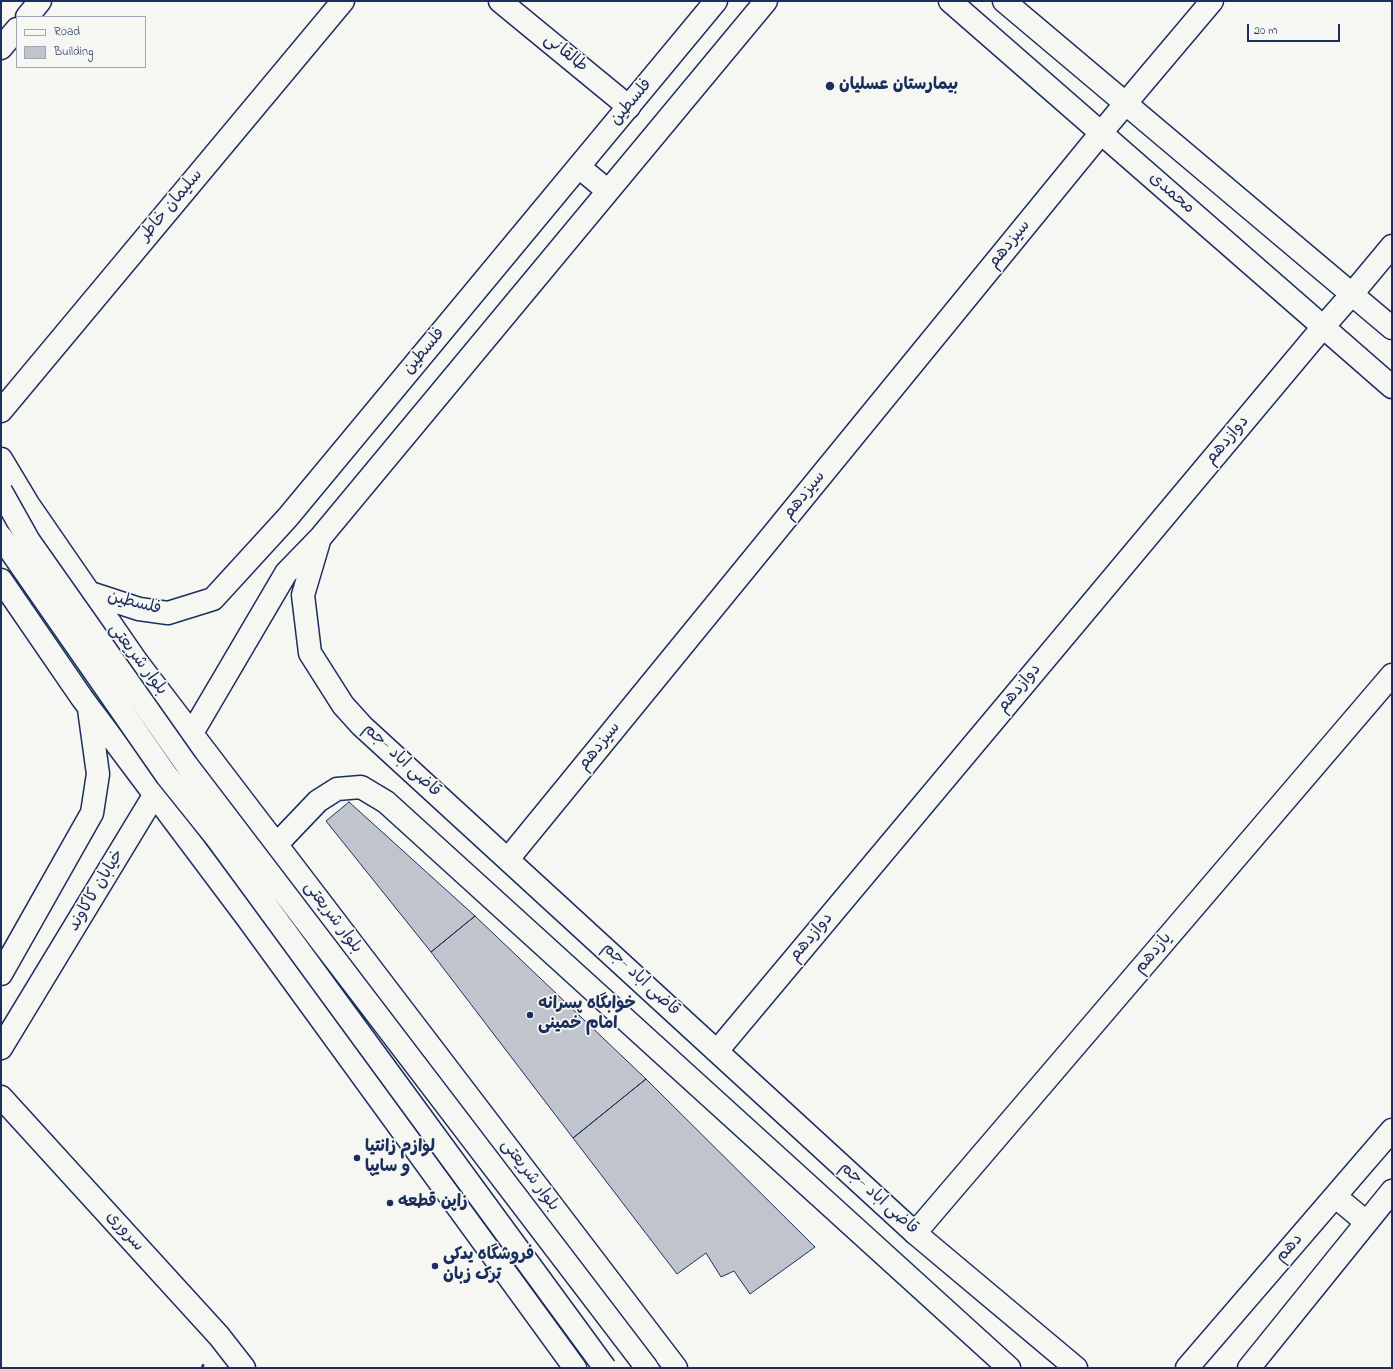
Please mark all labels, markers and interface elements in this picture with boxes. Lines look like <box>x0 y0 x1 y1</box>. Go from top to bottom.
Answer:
legend <box>16 16 146 68</box>
scale bar <box>1249 16 1342 42</box>
text: 20 m <box>1254 22 1277 40</box>
text: Road <box>54 23 80 41</box>
street label: طالقانی <box>539 30 591 78</box>
text: Building <box>54 43 93 61</box>
street label: فلسطین <box>607 76 657 130</box>
place label: بیمارستان عسلیان <box>839 76 958 96</box>
marker: بیمارستان عسلیان <box>824 80 836 92</box>
street label: سلیمان خاطر <box>136 166 208 246</box>
street label: محمدی <box>1144 169 1198 219</box>
street label: سیزدهم <box>984 217 1036 273</box>
street label: فلسطین <box>400 325 450 379</box>
street label: دوازدهم <box>1202 412 1254 470</box>
street label: سیزدهم <box>779 468 831 524</box>
street label: فلسطین <box>105 587 163 621</box>
street label: بلوار شریعتی <box>103 620 171 700</box>
street label: دوازدهم <box>994 660 1046 718</box>
street label: سیزدهم <box>574 719 626 775</box>
street label: قاضی اباد -جم <box>358 720 444 802</box>
street label: خیابان کاکاوند <box>65 846 129 936</box>
street label: بلوار شریعتی <box>298 878 366 958</box>
street label: دوازدهم <box>786 909 838 967</box>
street label: یازدهم <box>1131 929 1177 979</box>
street label: قاضی اباد -جم <box>597 939 683 1021</box>
place label: خوابگاه پسرانه امام خمینی <box>538 995 636 1035</box>
marker: خوابگاه پسرانه امام خمینی <box>525 1010 535 1020</box>
street label: بلوار شریعتی <box>495 1136 563 1216</box>
place label: لوازم زانتیا و سایپا <box>365 1138 435 1178</box>
marker: لوازم زانتیا و سایپا <box>352 1153 362 1163</box>
street label: قاضی اباد -جم <box>834 1158 922 1240</box>
place label: زاپن قطعه <box>398 1193 468 1213</box>
marker: زاپن قطعه <box>385 1198 395 1208</box>
street label: سروری <box>100 1207 148 1257</box>
street label: دهم <box>1272 1230 1308 1268</box>
place label: فروشگاه یدکی ترک زبان <box>443 1246 534 1286</box>
marker: فروشگاه یدکی ترک زبان <box>430 1261 440 1271</box>

